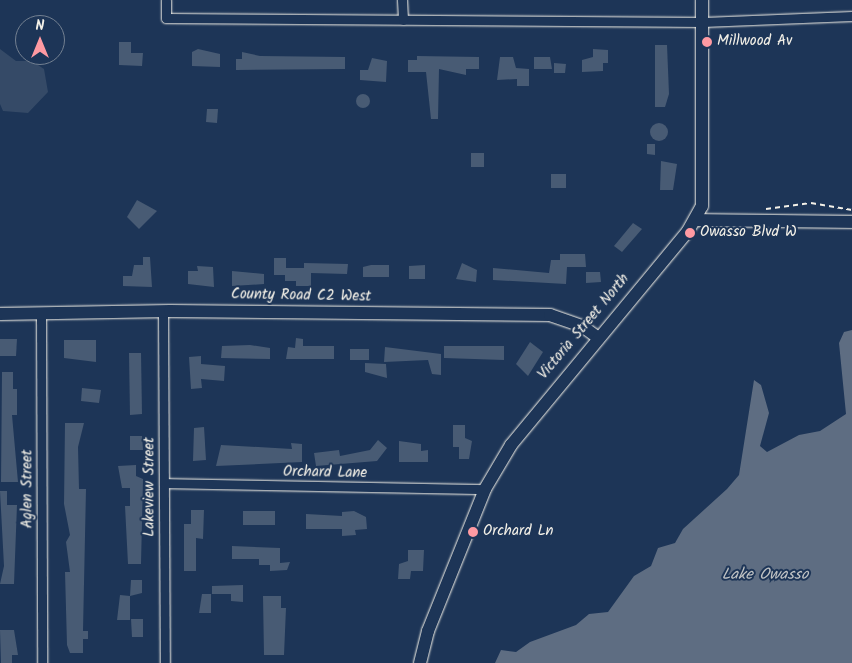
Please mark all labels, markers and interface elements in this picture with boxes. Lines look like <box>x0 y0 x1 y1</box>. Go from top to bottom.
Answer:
north arrow <box>15 15 65 65</box>
text: N <box>36 15 44 37</box>
place label: Millwood Av <box>717 33 792 51</box>
marker: Millwood Av <box>701 36 713 48</box>
place label: Owasso Blvd W <box>700 224 797 242</box>
marker: Owasso Blvd W <box>684 227 696 239</box>
street label: Victoria Street North <box>535 271 633 383</box>
street label: County Road C2 West <box>231 286 371 306</box>
street label: Lakeview Street <box>141 437 159 537</box>
street label: Aglen Street <box>19 450 37 528</box>
street label: Orchard Lane <box>283 463 367 483</box>
place label: Orchard Ln <box>483 523 554 541</box>
marker: Orchard Ln <box>467 526 479 538</box>
water label: Lake Owasso <box>722 565 808 585</box>

